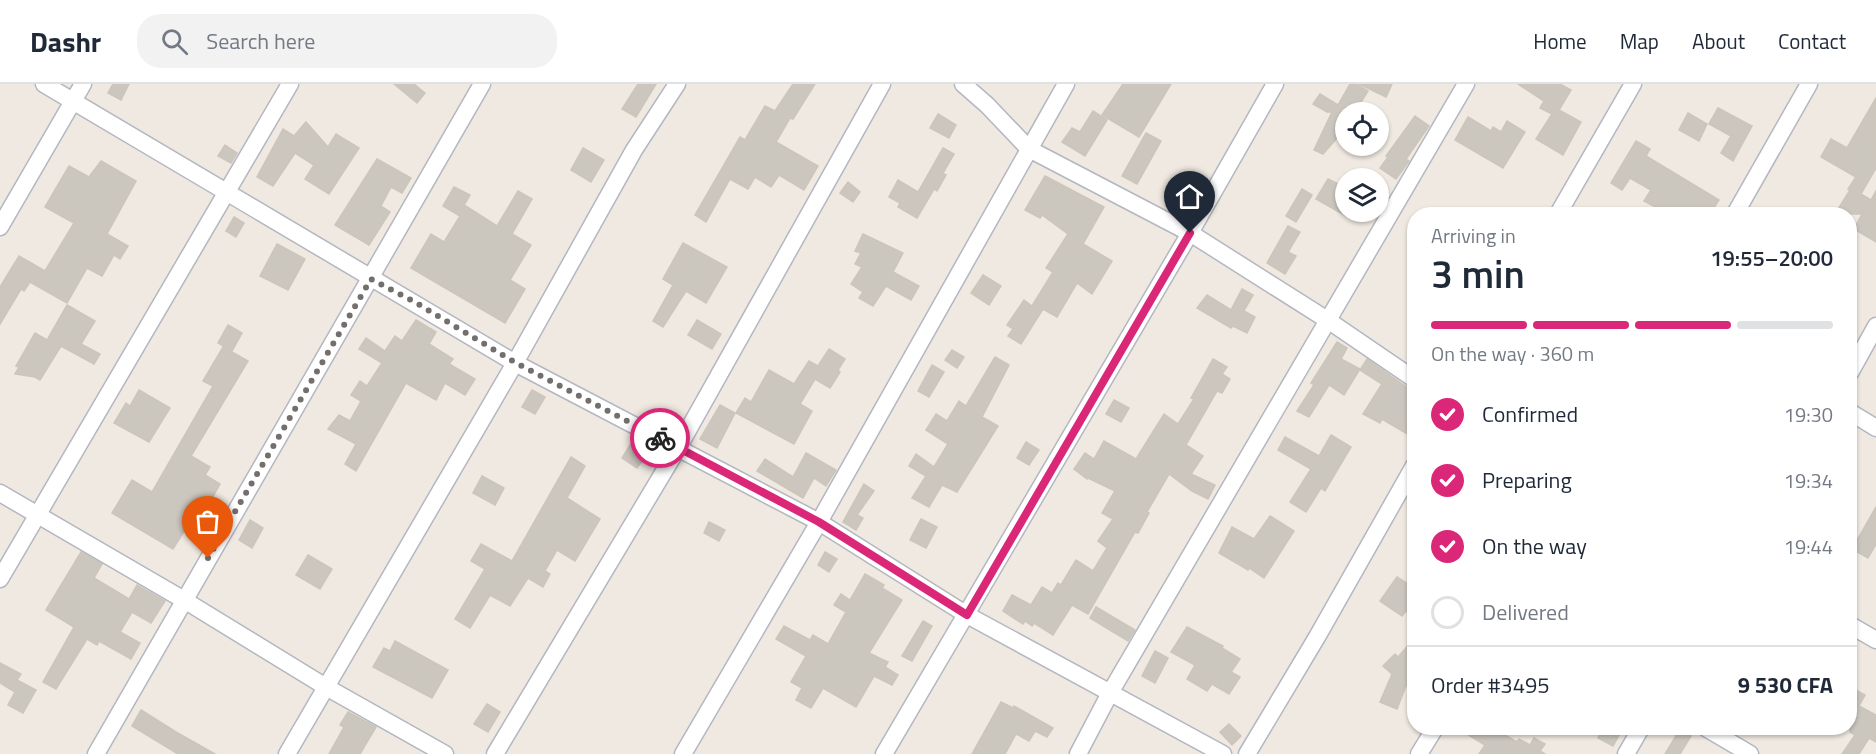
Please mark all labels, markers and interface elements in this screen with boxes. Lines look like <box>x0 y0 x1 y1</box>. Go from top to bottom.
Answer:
search box <box>137 14 557 68</box>
text: Dashr <box>30 20 101 63</box>
text: Search here <box>206 24 315 58</box>
icon: search <box>158 25 191 58</box>
text: Home <box>1533 25 1587 57</box>
text: Map <box>1620 25 1659 57</box>
text: About <box>1692 25 1745 57</box>
text: Contact <box>1778 25 1846 57</box>
map controls <box>1335 102 1389 222</box>
button: locate <box>1335 102 1389 156</box>
button: layers <box>1335 168 1389 222</box>
pin <box>1164 171 1215 233</box>
icon: home <box>1173 180 1206 213</box>
text: Arriving in <box>1431 220 1516 251</box>
text: 19:55–20:00 <box>1710 241 1833 275</box>
text: 3 min <box>1431 244 1525 303</box>
text: On the way · 360 m <box>1431 338 1594 369</box>
text: Confirmed <box>1482 397 1578 431</box>
icon: check <box>1431 398 1464 431</box>
text: 19:30 <box>1784 399 1833 430</box>
courier <box>630 408 690 468</box>
icon: bike <box>644 422 677 455</box>
text: Preparing <box>1482 463 1572 497</box>
icon: check <box>1431 464 1464 497</box>
text: 19:34 <box>1784 465 1833 496</box>
pin <box>182 496 233 558</box>
icon: bag <box>191 505 224 538</box>
text: On the way <box>1482 529 1587 563</box>
icon: check <box>1431 530 1464 563</box>
text: 19:44 <box>1784 531 1833 562</box>
text: Delivered <box>1482 595 1569 629</box>
text: Order #3495 <box>1431 668 1550 702</box>
text: 9 530 CFA <box>1738 668 1833 702</box>

